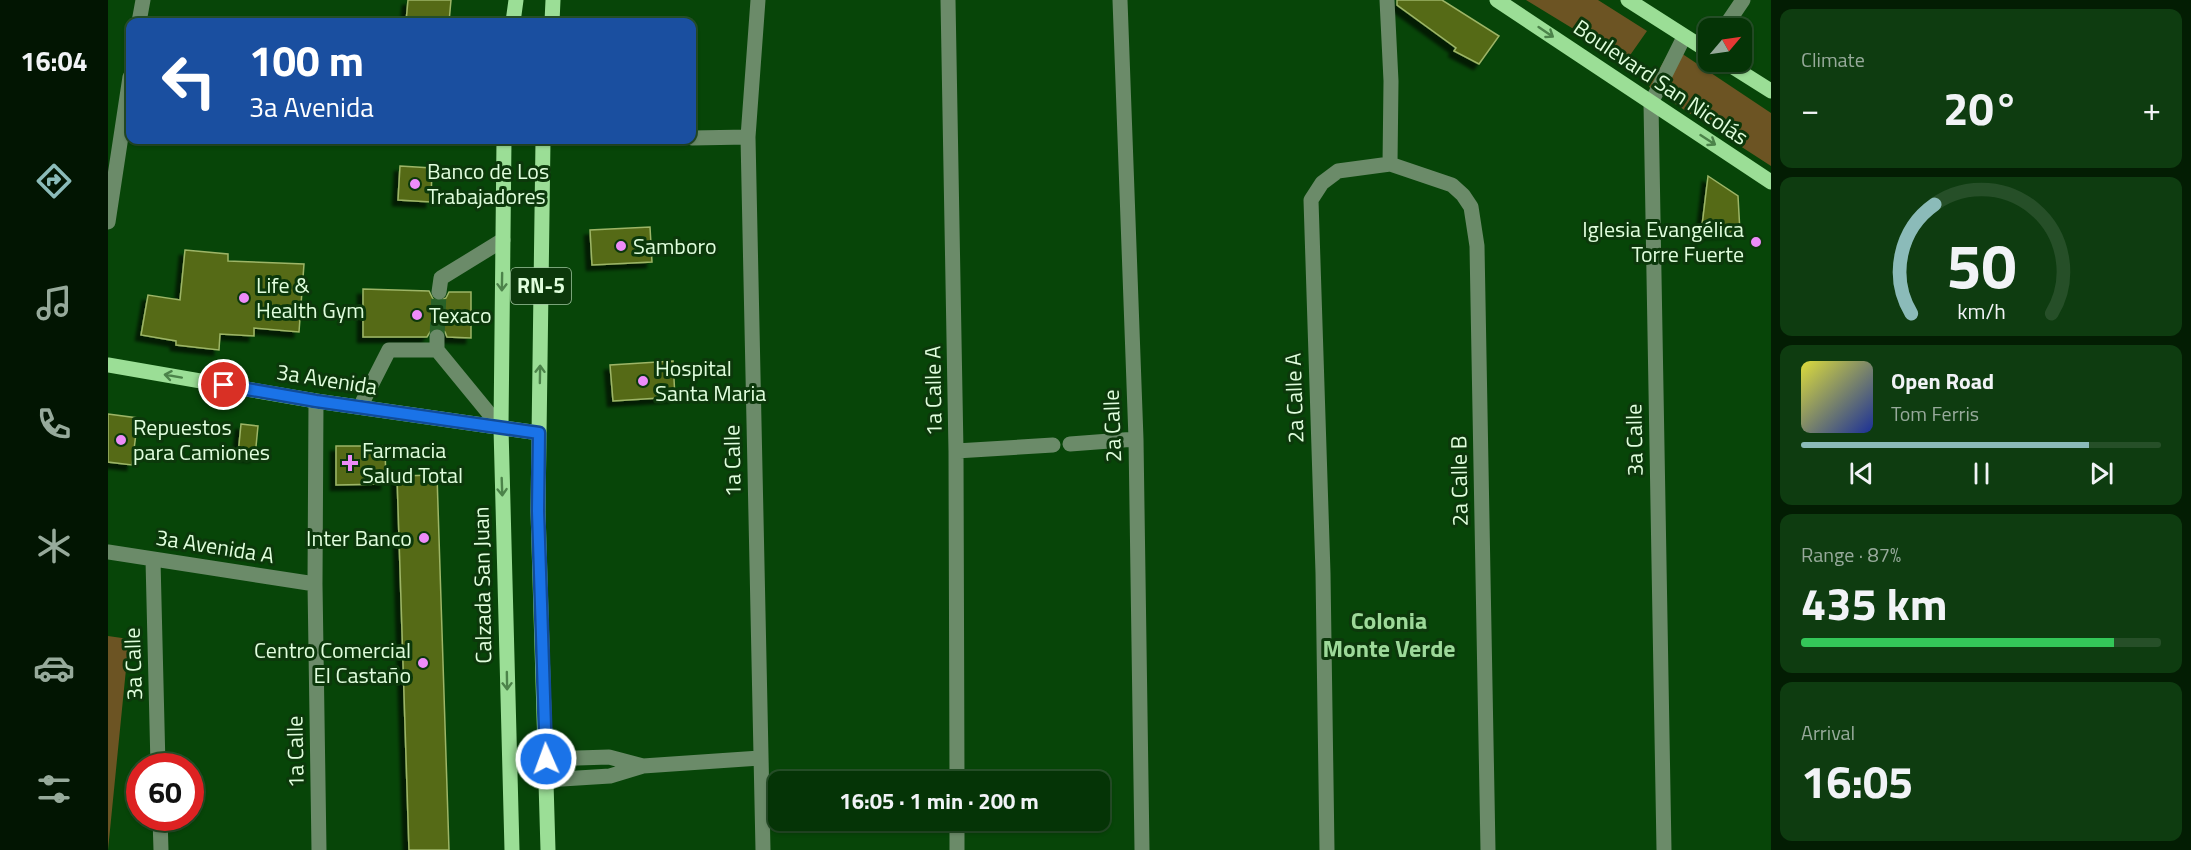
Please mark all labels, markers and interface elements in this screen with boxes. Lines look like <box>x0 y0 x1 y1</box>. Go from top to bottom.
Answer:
street label: Boulevard San Nicolás <box>1567 11 1755 153</box>
north arrow <box>1698 18 1752 72</box>
map controls <box>1698 18 1752 72</box>
one-way arrow <box>1537 27 1554 39</box>
text: 100 m <box>249 28 364 92</box>
text: 16:04 <box>20 40 88 81</box>
icon: left <box>150 42 228 120</box>
text: Climate <box>1801 44 1865 75</box>
text: 20° <box>1943 74 2019 142</box>
text: − <box>1801 84 1819 134</box>
text: + <box>2143 84 2161 134</box>
text: 3a Avenida <box>249 86 374 127</box>
one-way arrow <box>1699 135 1716 147</box>
place label: Banco de Los Trabajadores <box>427 154 549 213</box>
icon: directions <box>33 160 75 202</box>
marker: Banco de Los Trabajadores <box>408 177 422 191</box>
place label: Iglesia Evangélica Torre Fuerte <box>1582 212 1744 271</box>
text: 50 <box>1946 217 2016 312</box>
place label: Samboro <box>633 229 717 263</box>
marker: Iglesia Evangélica Torre Fuerte <box>1749 235 1763 249</box>
marker: Samboro <box>614 239 628 253</box>
place label: Life & Health Gym <box>256 268 365 327</box>
road number: RN-5 <box>511 268 571 304</box>
one-way arrow <box>497 271 508 291</box>
icon: music <box>33 282 75 324</box>
marker: Life & Health Gym <box>237 291 251 305</box>
text: km/h <box>1957 295 2005 327</box>
place label: Texaco <box>429 298 492 332</box>
marker: Texaco <box>410 308 424 322</box>
street label: 1a Calle A <box>915 346 951 436</box>
place label: Hospital Santa Maria <box>655 351 766 410</box>
street label: 2a Calle A <box>1275 352 1313 444</box>
street label: 3a Avenida <box>274 354 380 404</box>
pin <box>198 359 249 410</box>
text: Open Road <box>1891 364 1994 398</box>
one-way arrow <box>534 365 546 385</box>
icon: arrive <box>207 368 240 401</box>
one-way arrow <box>164 370 184 381</box>
marker: Hospital Santa Maria <box>636 374 650 388</box>
street label: 2a Calle <box>1094 389 1130 463</box>
text: Tom Ferris <box>1891 398 1979 429</box>
icon: phone <box>33 403 75 445</box>
street label: 3a Calle <box>1616 403 1652 477</box>
place label: Repuestos para Camiones <box>133 410 270 469</box>
street label: 1a Calle <box>714 424 750 498</box>
marker: Repuestos para Camiones <box>114 433 128 447</box>
place label: Farmacia Salud Total <box>362 433 463 492</box>
street label: 2a Calle B <box>1441 435 1477 527</box>
marker: Farmacia Salud Total <box>343 456 357 470</box>
icon: previous <box>1845 457 1878 490</box>
icon: pause <box>1965 457 1998 490</box>
icon: next <box>2085 457 2118 490</box>
one-way arrow <box>497 476 508 496</box>
street label: Calzada San Juan <box>464 506 500 664</box>
street label: 3a Avenida A <box>153 520 277 572</box>
place label: Inter Banco <box>306 521 412 555</box>
icon: climate <box>33 525 75 567</box>
marker: Inter Banco <box>417 531 431 545</box>
text: Range · 87% <box>1801 539 1901 570</box>
text: 435 km <box>1801 569 1947 637</box>
district label: Colonia Monte Verde <box>1322 602 1456 666</box>
street label: 3a Calle <box>115 627 151 701</box>
place label: Centro Comercial El Castaño <box>254 633 411 692</box>
icon: car <box>33 647 75 689</box>
marker: Centro Comercial El Castaño <box>416 656 430 670</box>
one-way arrow <box>501 671 513 691</box>
street label: 1a Calle <box>277 715 313 789</box>
text: Arrival <box>1801 717 1855 748</box>
position arrow <box>514 727 578 791</box>
text: 16:05 <box>1801 747 1913 815</box>
speed limit sign: 60 <box>126 753 204 831</box>
icon: filters <box>33 768 75 810</box>
text: 16:05 · 1 min · 200 m <box>839 784 1039 818</box>

